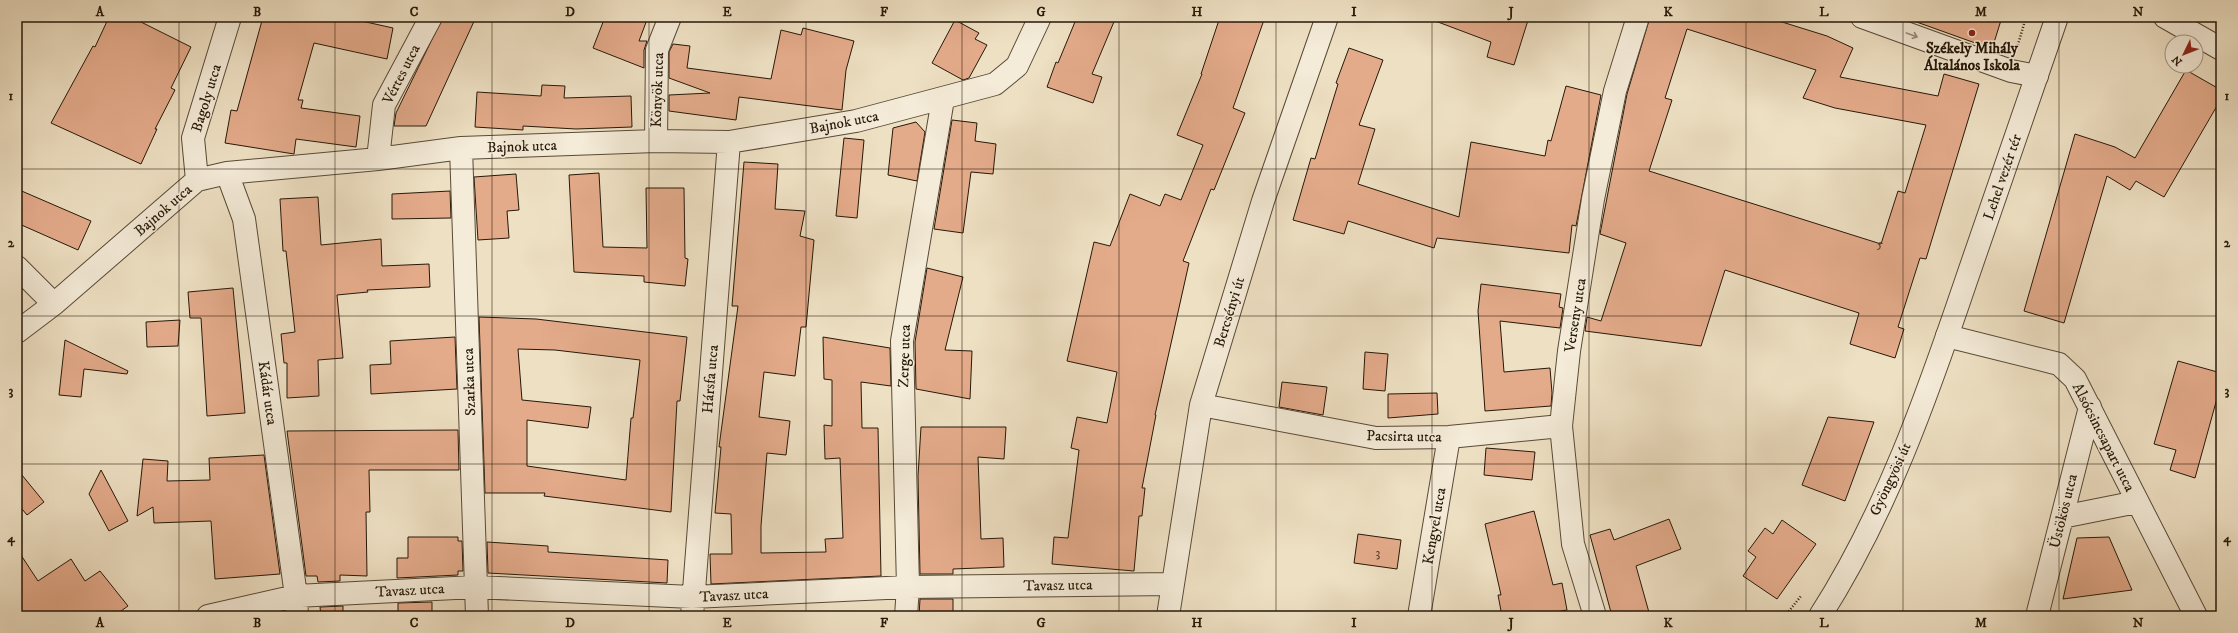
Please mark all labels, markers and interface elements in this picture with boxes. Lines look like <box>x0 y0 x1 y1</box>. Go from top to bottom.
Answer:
text: A <box>95 4 105 20</box>
text: B <box>253 4 261 20</box>
text: C <box>410 4 419 20</box>
text: D <box>565 4 575 20</box>
text: E <box>722 4 732 20</box>
text: F <box>880 4 889 20</box>
text: G <box>1036 4 1046 20</box>
text: H <box>1192 4 1203 20</box>
text: I <box>1351 4 1357 20</box>
text: J <box>1506 4 1514 21</box>
text: K <box>1663 4 1673 20</box>
text: L <box>1819 4 1829 20</box>
text: M <box>1975 4 1987 20</box>
text: N <box>2133 4 2144 20</box>
marker: Székely Mihály Általános Iskola <box>1967 28 1977 38</box>
one-way arrow <box>1905 32 1917 40</box>
north arrow <box>2164 34 2204 74</box>
place label: Székely Mihály Általános Iskola <box>1923 39 2021 75</box>
street label: Vértes utca <box>378 41 425 108</box>
street label: Könyök utca <box>647 51 668 128</box>
text: N <box>2169 52 2186 68</box>
street label: Bagoly utca <box>187 61 226 134</box>
text: 1 <box>9 88 14 104</box>
text: 1 <box>2225 88 2230 104</box>
street label: Bajnok utca <box>808 106 881 138</box>
street label: Lehel vezér tér <box>1979 131 2026 223</box>
street label: Bajnok utca <box>487 136 558 157</box>
street label: Bajnok utca <box>131 180 196 241</box>
text: 2 <box>8 235 15 251</box>
text: 2 <box>2224 235 2231 251</box>
house number: 5 <box>1877 236 1884 252</box>
street label: Bercsényi út <box>1210 274 1249 350</box>
street label: Verseny utca <box>1560 276 1591 354</box>
street label: Zerge utca <box>894 324 915 388</box>
street label: Hársfa utca <box>698 343 723 414</box>
street label: Szarka utca <box>459 347 480 416</box>
street label: Kádár utca <box>254 360 281 427</box>
street label: Alsócsincsapart utca <box>2068 380 2139 495</box>
text: 3 <box>9 383 14 399</box>
text: 3 <box>2225 383 2230 399</box>
street label: Pacsirta utca <box>1366 426 1442 447</box>
street label: Gyöngyösi út <box>1865 439 1916 519</box>
street label: Üstökös utca <box>2045 471 2082 550</box>
street label: Kengyel utca <box>1418 485 1451 566</box>
text: 4 <box>6 530 15 547</box>
text: 4 <box>2222 530 2231 547</box>
house number: 3 <box>1376 545 1381 561</box>
street label: Tavasz utca <box>1023 575 1093 596</box>
street label: Tavasz utca <box>375 579 446 602</box>
street label: Tavasz utca <box>699 584 770 607</box>
text: A <box>95 615 105 631</box>
text: B <box>253 615 261 631</box>
text: C <box>410 615 419 631</box>
text: D <box>565 615 575 631</box>
text: E <box>722 615 732 631</box>
text: F <box>880 615 889 631</box>
text: G <box>1036 615 1046 631</box>
text: H <box>1192 615 1203 631</box>
text: I <box>1351 615 1357 631</box>
text: J <box>1506 615 1514 632</box>
text: K <box>1663 615 1673 631</box>
text: L <box>1819 615 1829 631</box>
text: M <box>1975 615 1987 631</box>
text: N <box>2133 615 2144 631</box>

